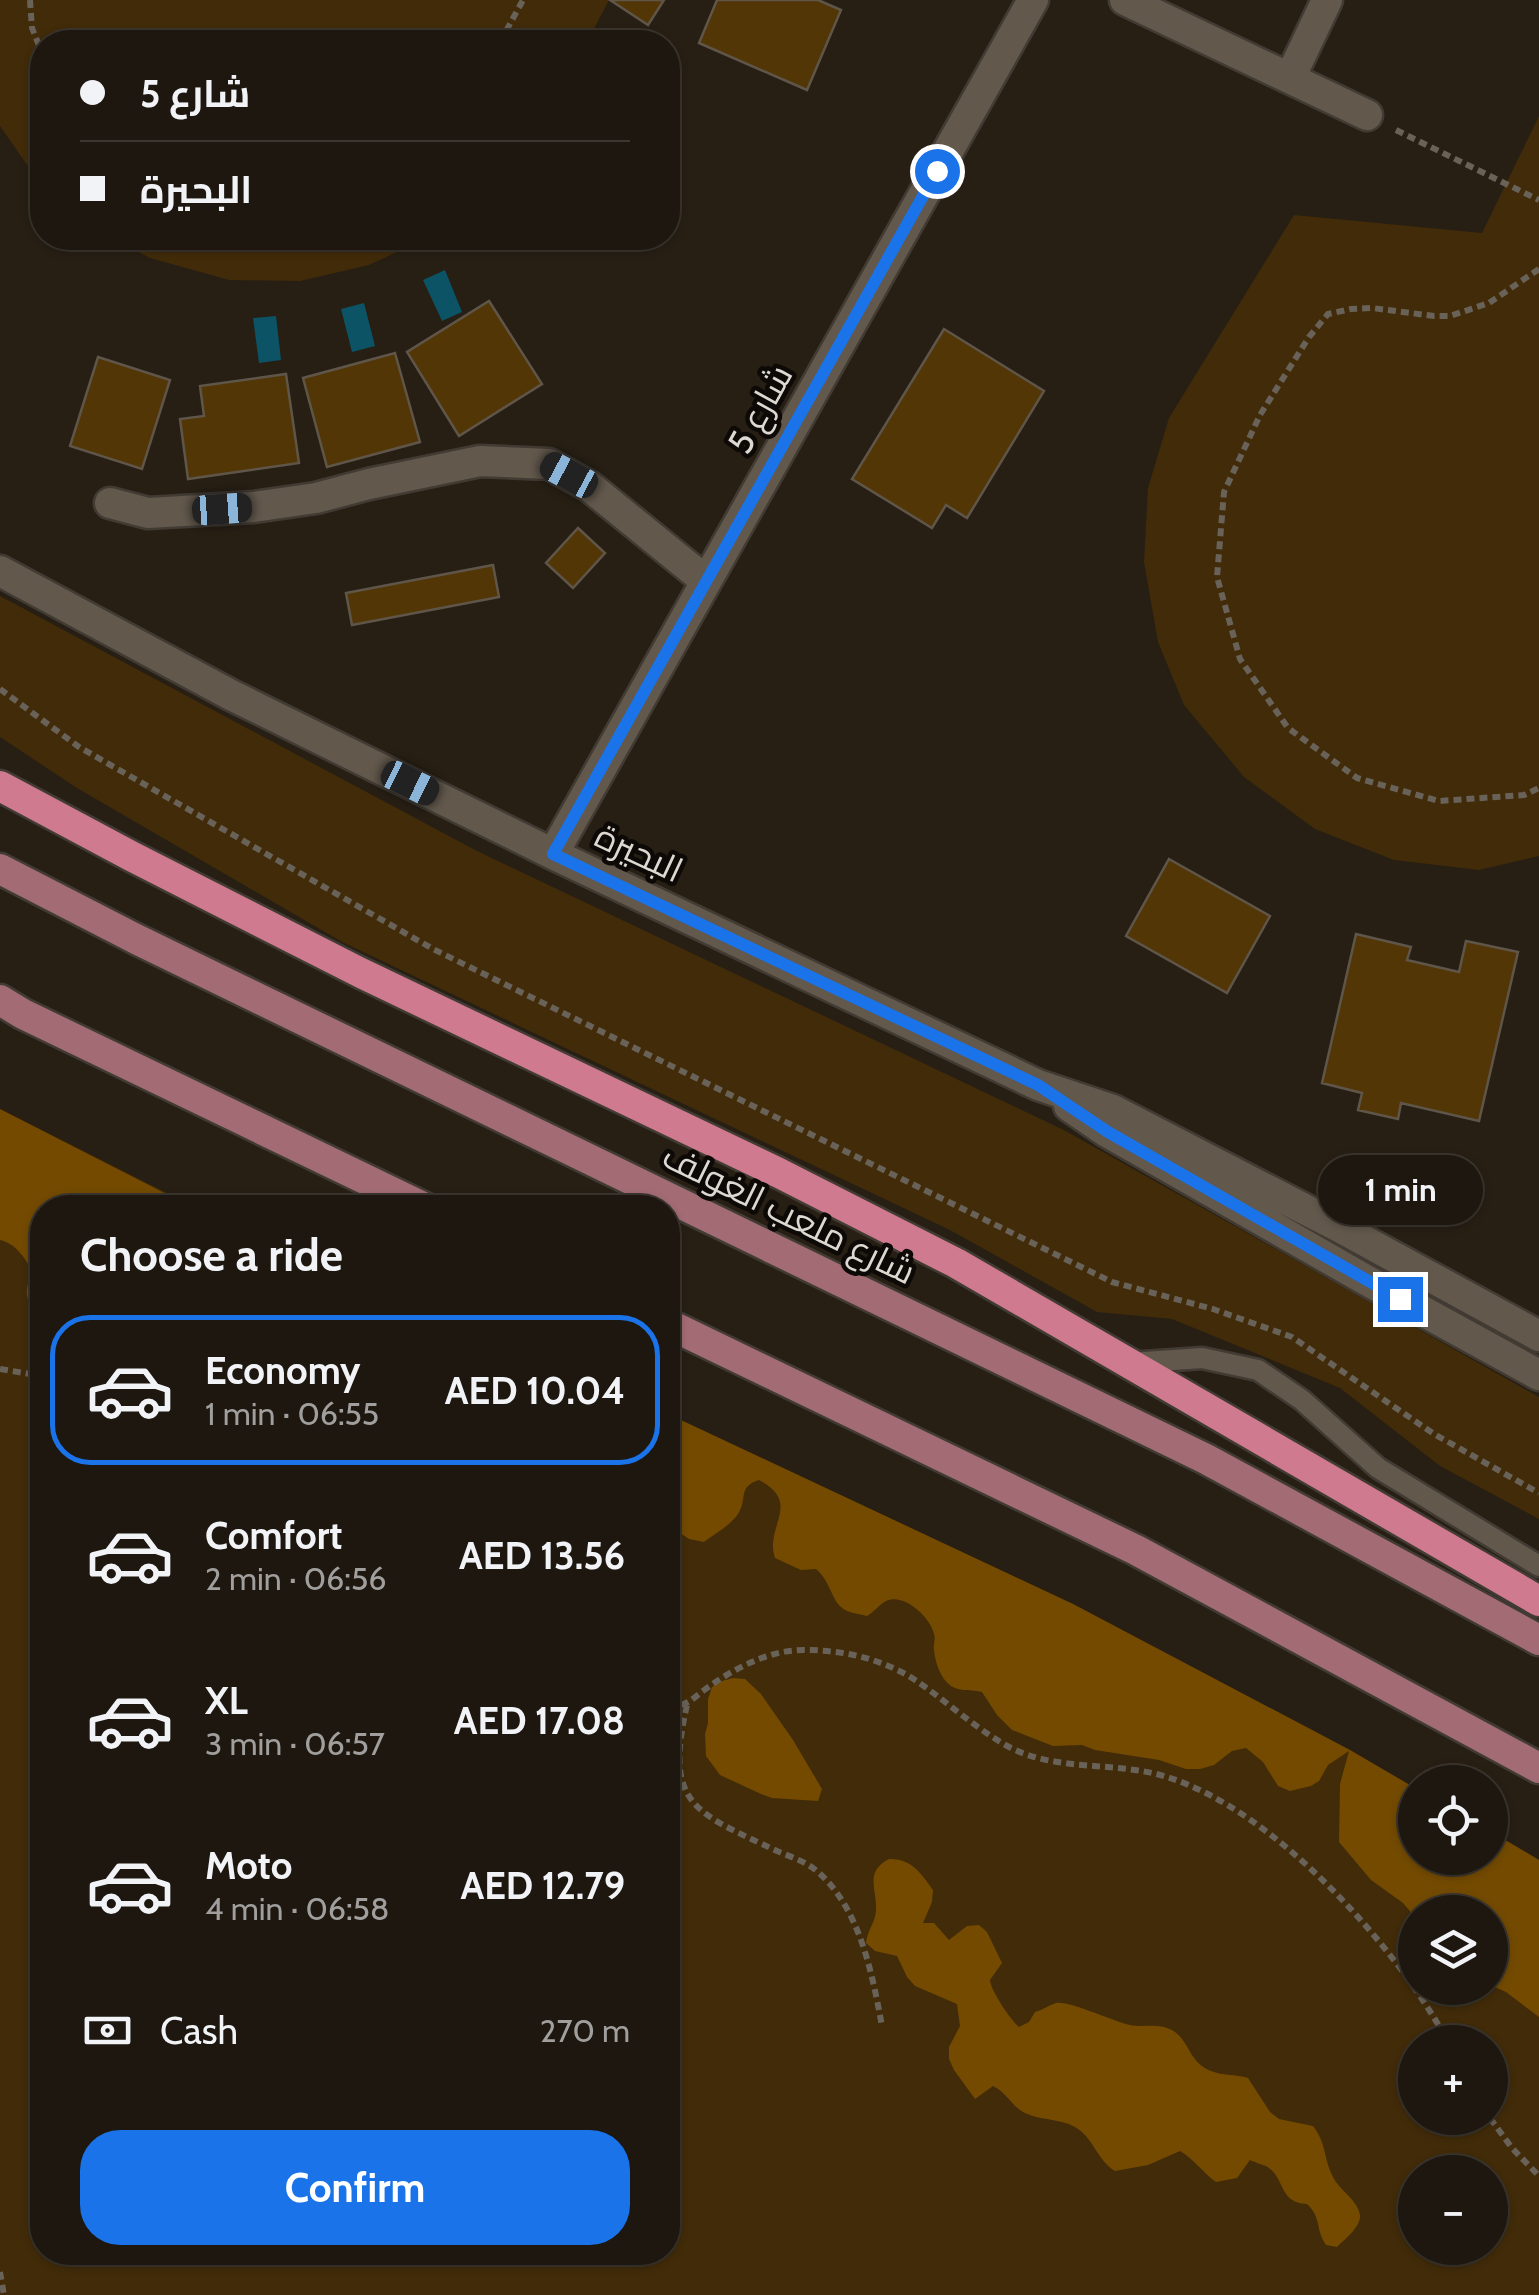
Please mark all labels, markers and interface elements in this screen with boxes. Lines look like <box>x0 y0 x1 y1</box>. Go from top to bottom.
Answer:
text: شارع 5 <box>140 70 250 117</box>
route start <box>915 149 960 194</box>
text: البحيرة <box>140 166 252 213</box>
street label: شارع 5 <box>718 357 803 462</box>
car <box>535 448 603 502</box>
car <box>191 492 253 526</box>
car <box>376 756 444 810</box>
street label: البحيرة <box>589 814 690 891</box>
street label: شارع ملعب الغولف <box>655 1134 923 1295</box>
callout: 1 min <box>1318 1154 1482 1224</box>
text: 1 min <box>1364 1170 1437 1209</box>
text: Choose a ride <box>80 1228 343 1282</box>
route end <box>1378 1277 1423 1322</box>
icon: car <box>85 1345 175 1435</box>
text: Economy <box>205 1347 360 1394</box>
text: AED 10.04 <box>445 1367 625 1414</box>
text: 1 min · 06:55 <box>205 1394 379 1433</box>
icon: car <box>85 1510 175 1600</box>
text: Comfort <box>205 1512 342 1559</box>
text: AED 13.56 <box>459 1532 625 1579</box>
text: 2 min · 06:56 <box>205 1559 386 1598</box>
icon: car <box>85 1675 175 1765</box>
text: XL <box>205 1677 248 1724</box>
text: AED 17.08 <box>454 1697 625 1744</box>
text: 3 min · 06:57 <box>205 1724 385 1763</box>
map controls <box>1398 1765 1508 2265</box>
button: locate <box>1398 1765 1508 1875</box>
icon: car <box>85 1840 175 1930</box>
text: Moto <box>205 1842 292 1889</box>
text: AED 12.79 <box>460 1862 625 1909</box>
text: 4 min · 06:58 <box>205 1889 389 1928</box>
button: layers <box>1398 1895 1508 2005</box>
icon: cash <box>80 2003 135 2058</box>
text: Cash <box>160 2007 238 2054</box>
text: 270 m <box>540 2011 630 2050</box>
button: + <box>1398 2025 1508 2135</box>
button: Confirm <box>80 2130 630 2245</box>
button: − <box>1398 2155 1508 2265</box>

